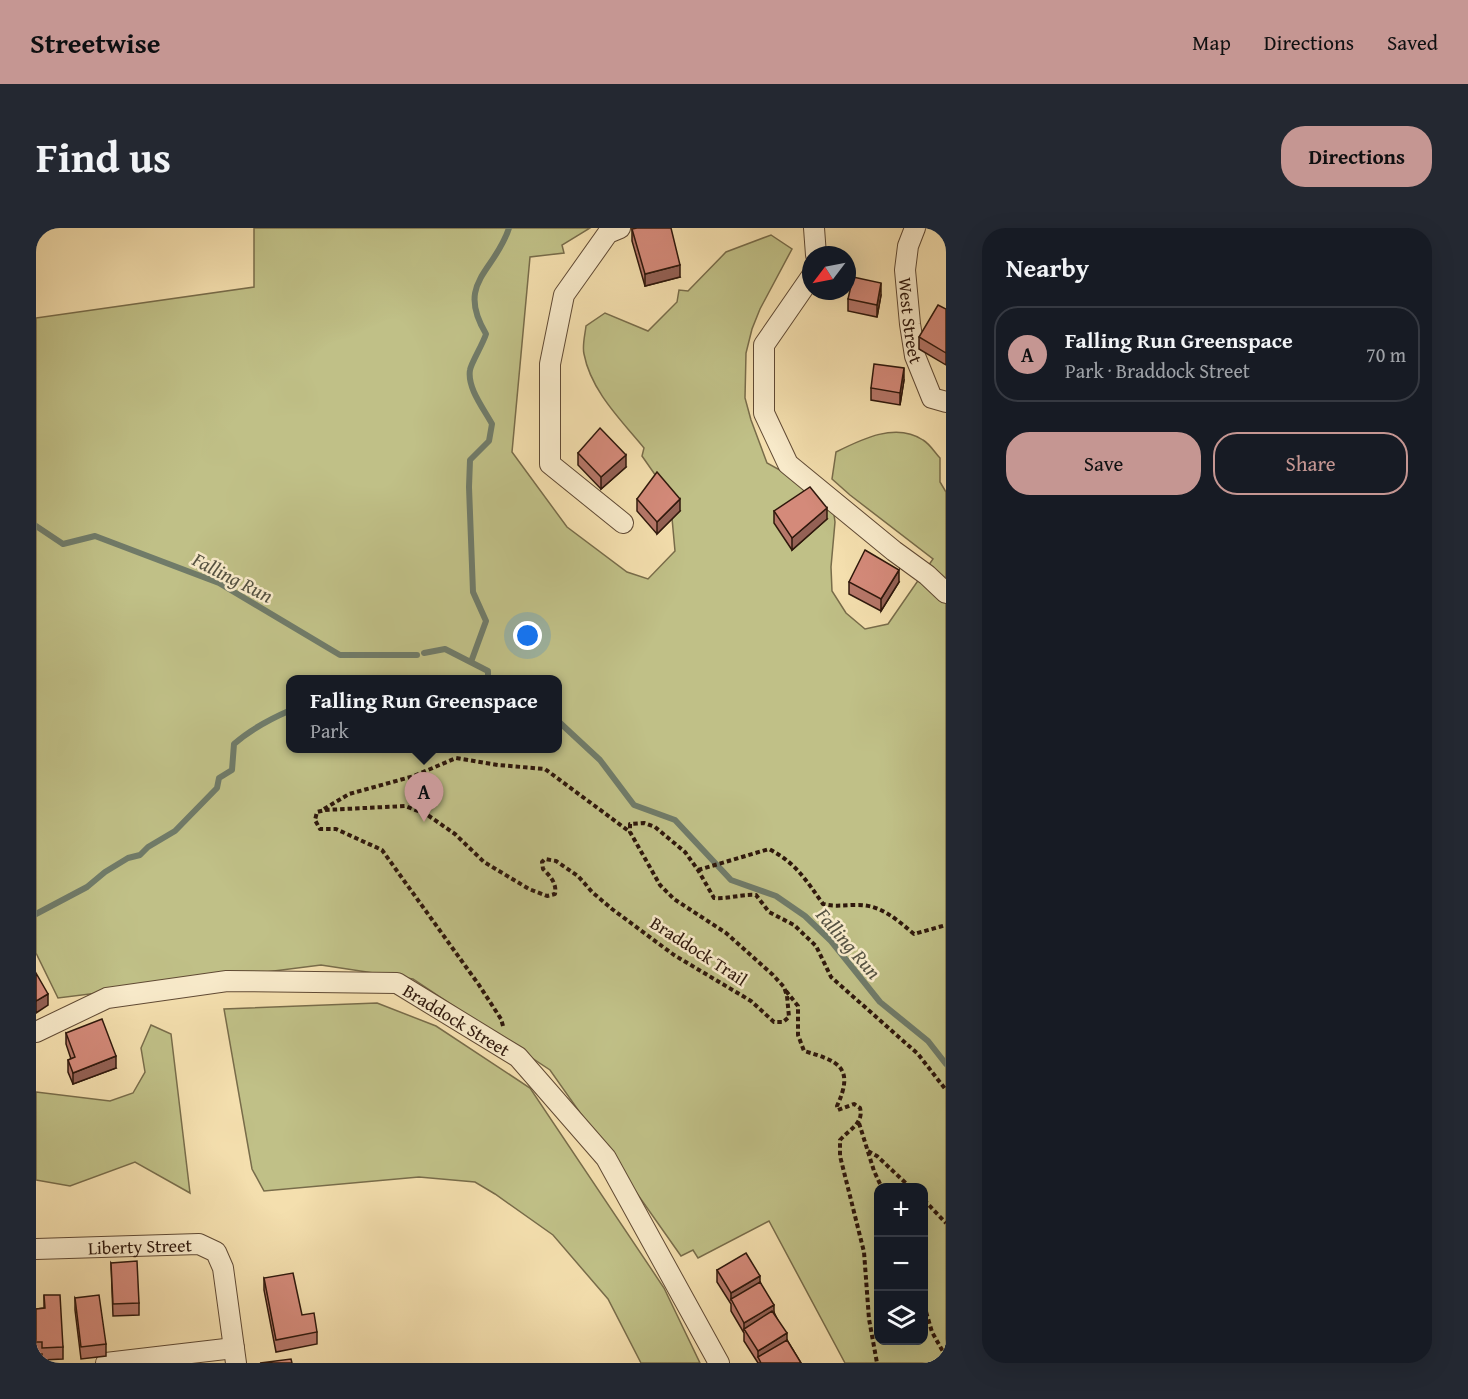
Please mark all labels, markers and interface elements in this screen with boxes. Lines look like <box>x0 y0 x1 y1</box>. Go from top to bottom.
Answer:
text: Streetwise <box>30 22 160 63</box>
text: Map <box>1192 27 1231 58</box>
text: Directions <box>1264 27 1354 58</box>
text: Saved <box>1387 27 1438 58</box>
text: Find us <box>36 126 171 187</box>
button: Directions <box>1281 126 1432 187</box>
north arrow <box>802 246 856 300</box>
text: Nearby <box>1006 248 1089 287</box>
street label: West Street <box>892 276 930 368</box>
text: Falling Run Greenspace <box>1065 324 1293 356</box>
text: A <box>1021 340 1034 369</box>
text: 70 m <box>1366 340 1406 369</box>
text: Park · Braddock Street <box>1065 356 1250 385</box>
button: Save <box>1006 432 1201 495</box>
button: Share <box>1213 432 1408 495</box>
water label: Falling Run <box>187 544 278 610</box>
your location <box>513 621 542 650</box>
popup <box>286 675 562 753</box>
text: Falling Run Greenspace <box>310 684 538 716</box>
text: Park <box>310 716 349 745</box>
pin: A <box>404 772 444 822</box>
water label: Falling Run <box>809 900 888 985</box>
street label: Braddock Trail <box>645 909 753 993</box>
street label: Braddock Street <box>398 977 516 1063</box>
map controls <box>874 1183 928 1345</box>
button: + <box>874 1183 928 1237</box>
street label: Liberty Street <box>88 1231 193 1261</box>
button: − <box>874 1237 928 1291</box>
button: layers <box>874 1291 928 1345</box>

